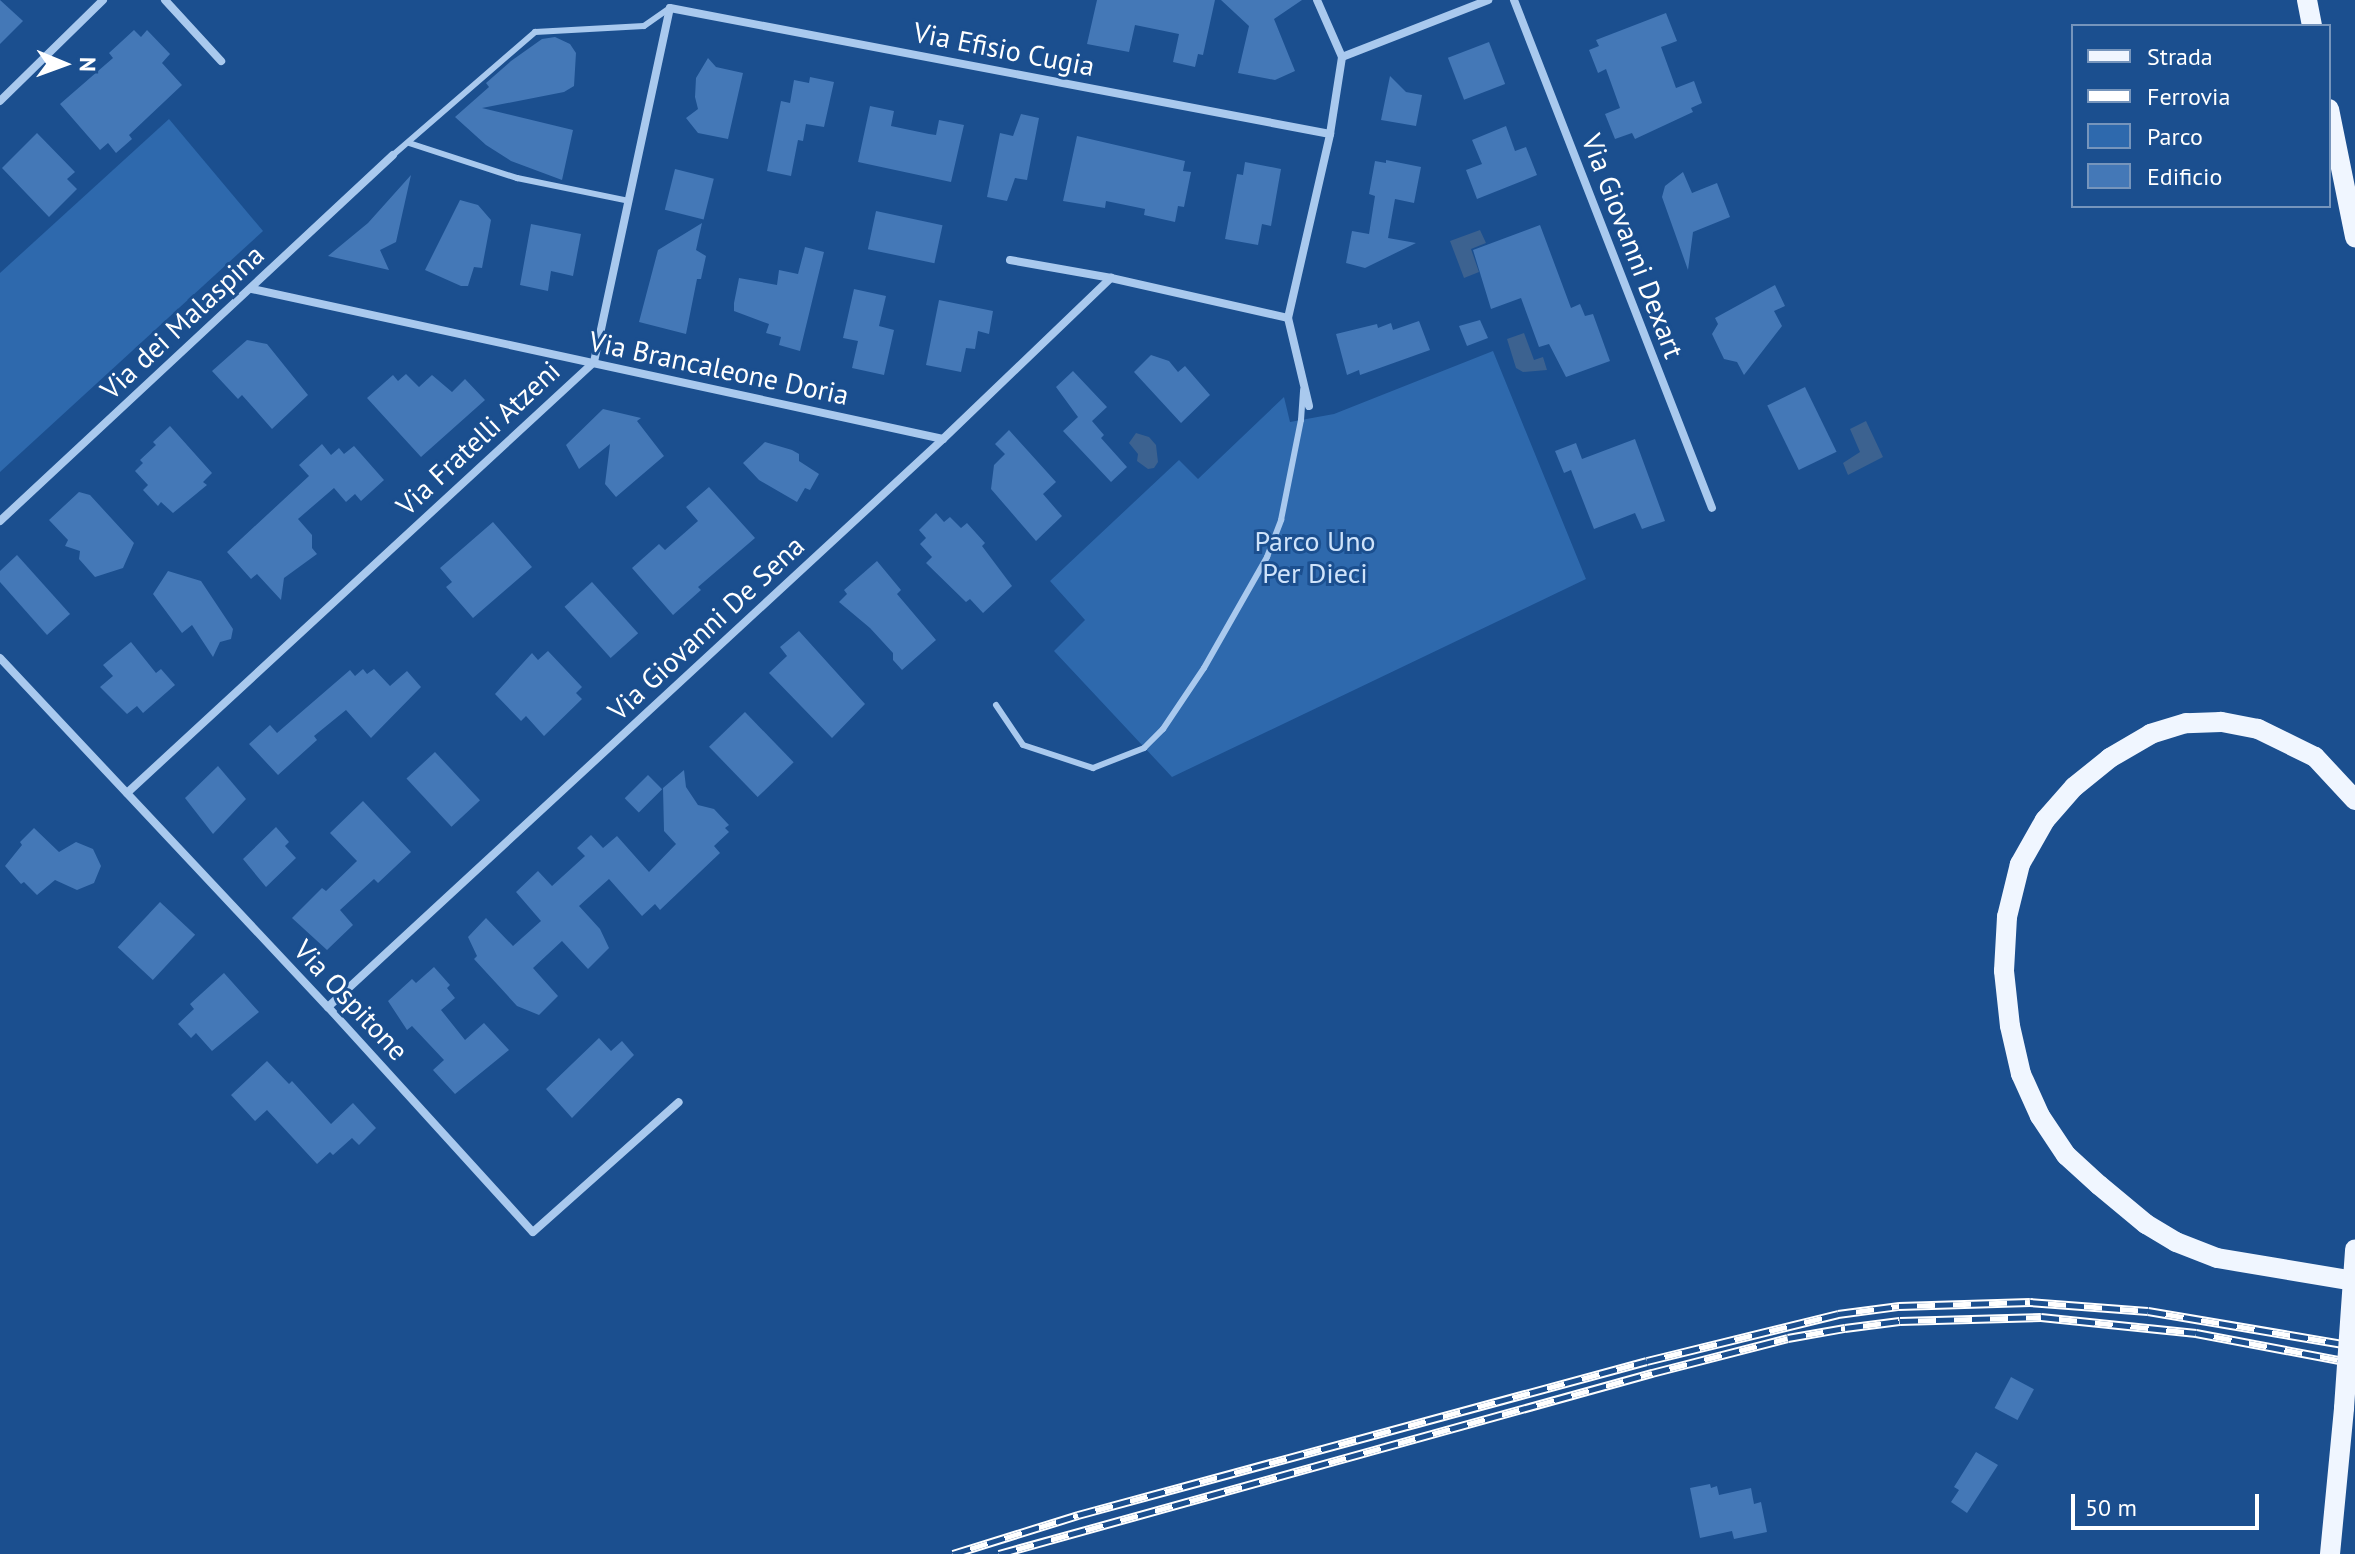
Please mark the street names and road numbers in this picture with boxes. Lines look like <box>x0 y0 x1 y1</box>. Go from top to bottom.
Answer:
street label: Via Efisio Cugia <box>911 15 1097 83</box>
street label: Via Giovanni Dexart <box>1575 129 1691 363</box>
street label: Via dei Malaspina <box>93 238 271 406</box>
street label: Via Brancaleone Doria <box>586 324 852 412</box>
street label: Via Fratelli Atzeni <box>389 353 567 523</box>
street label: Via Giovanni De Sena <box>601 529 811 727</box>
street label: Via Ospitone <box>287 933 415 1067</box>

